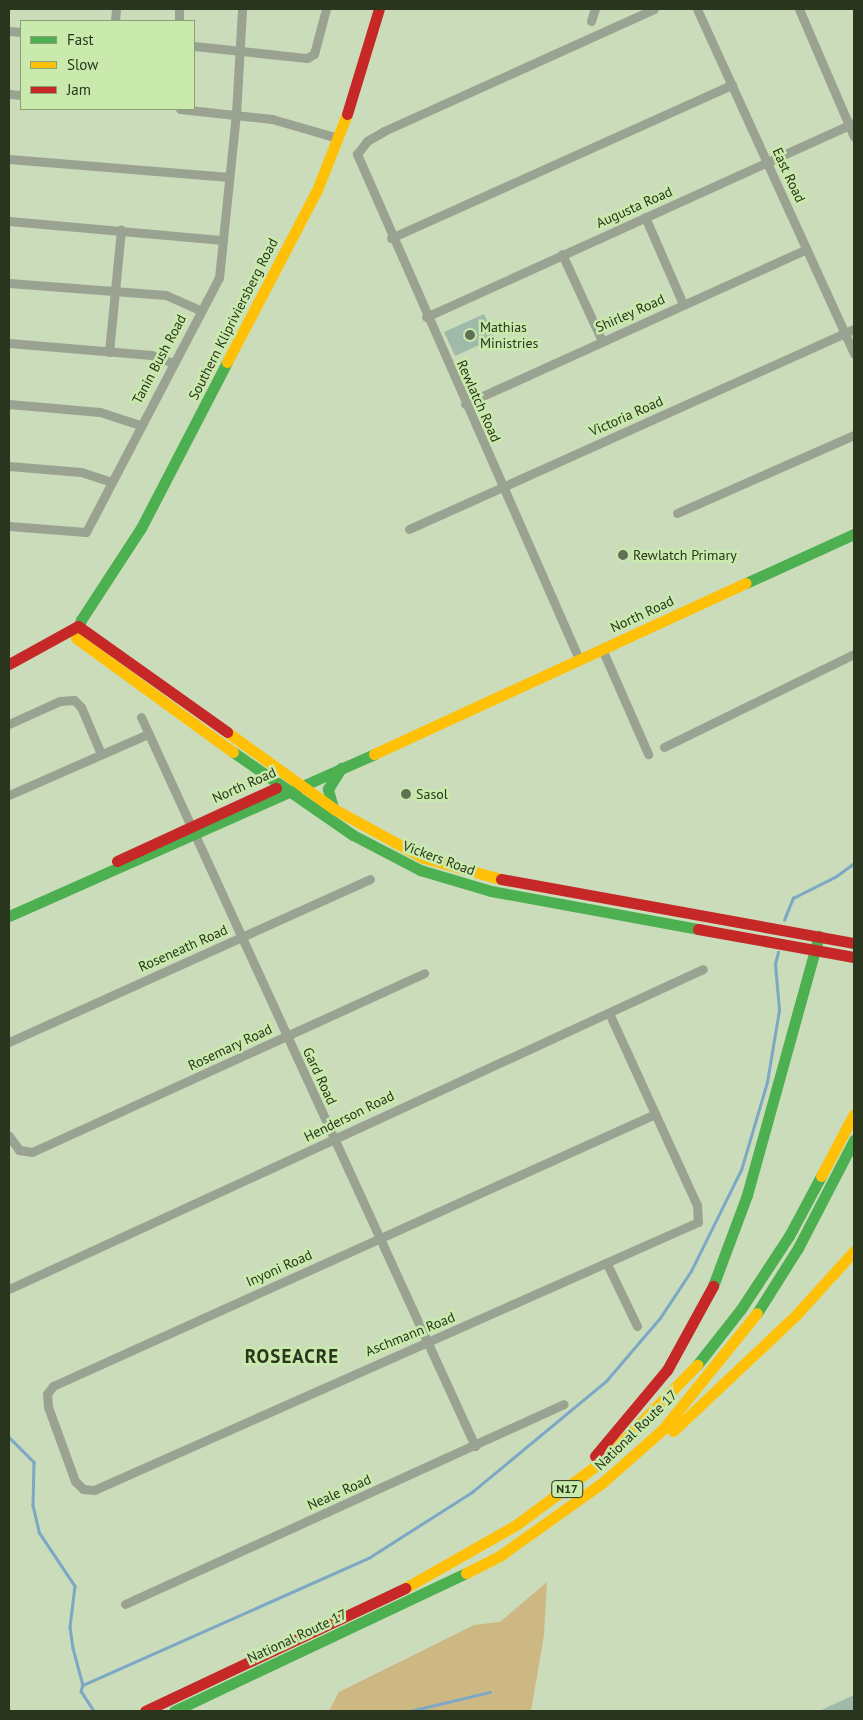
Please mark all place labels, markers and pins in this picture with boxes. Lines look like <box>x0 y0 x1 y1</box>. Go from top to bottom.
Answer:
place label: Mathias Ministries <box>480 319 538 352</box>
marker: Mathias Ministries <box>464 329 476 341</box>
place label: Rewlatch Primary <box>633 547 737 563</box>
marker: Rewlatch Primary <box>617 549 629 561</box>
place label: Sasol <box>416 786 448 802</box>
marker: Sasol <box>400 788 412 800</box>

